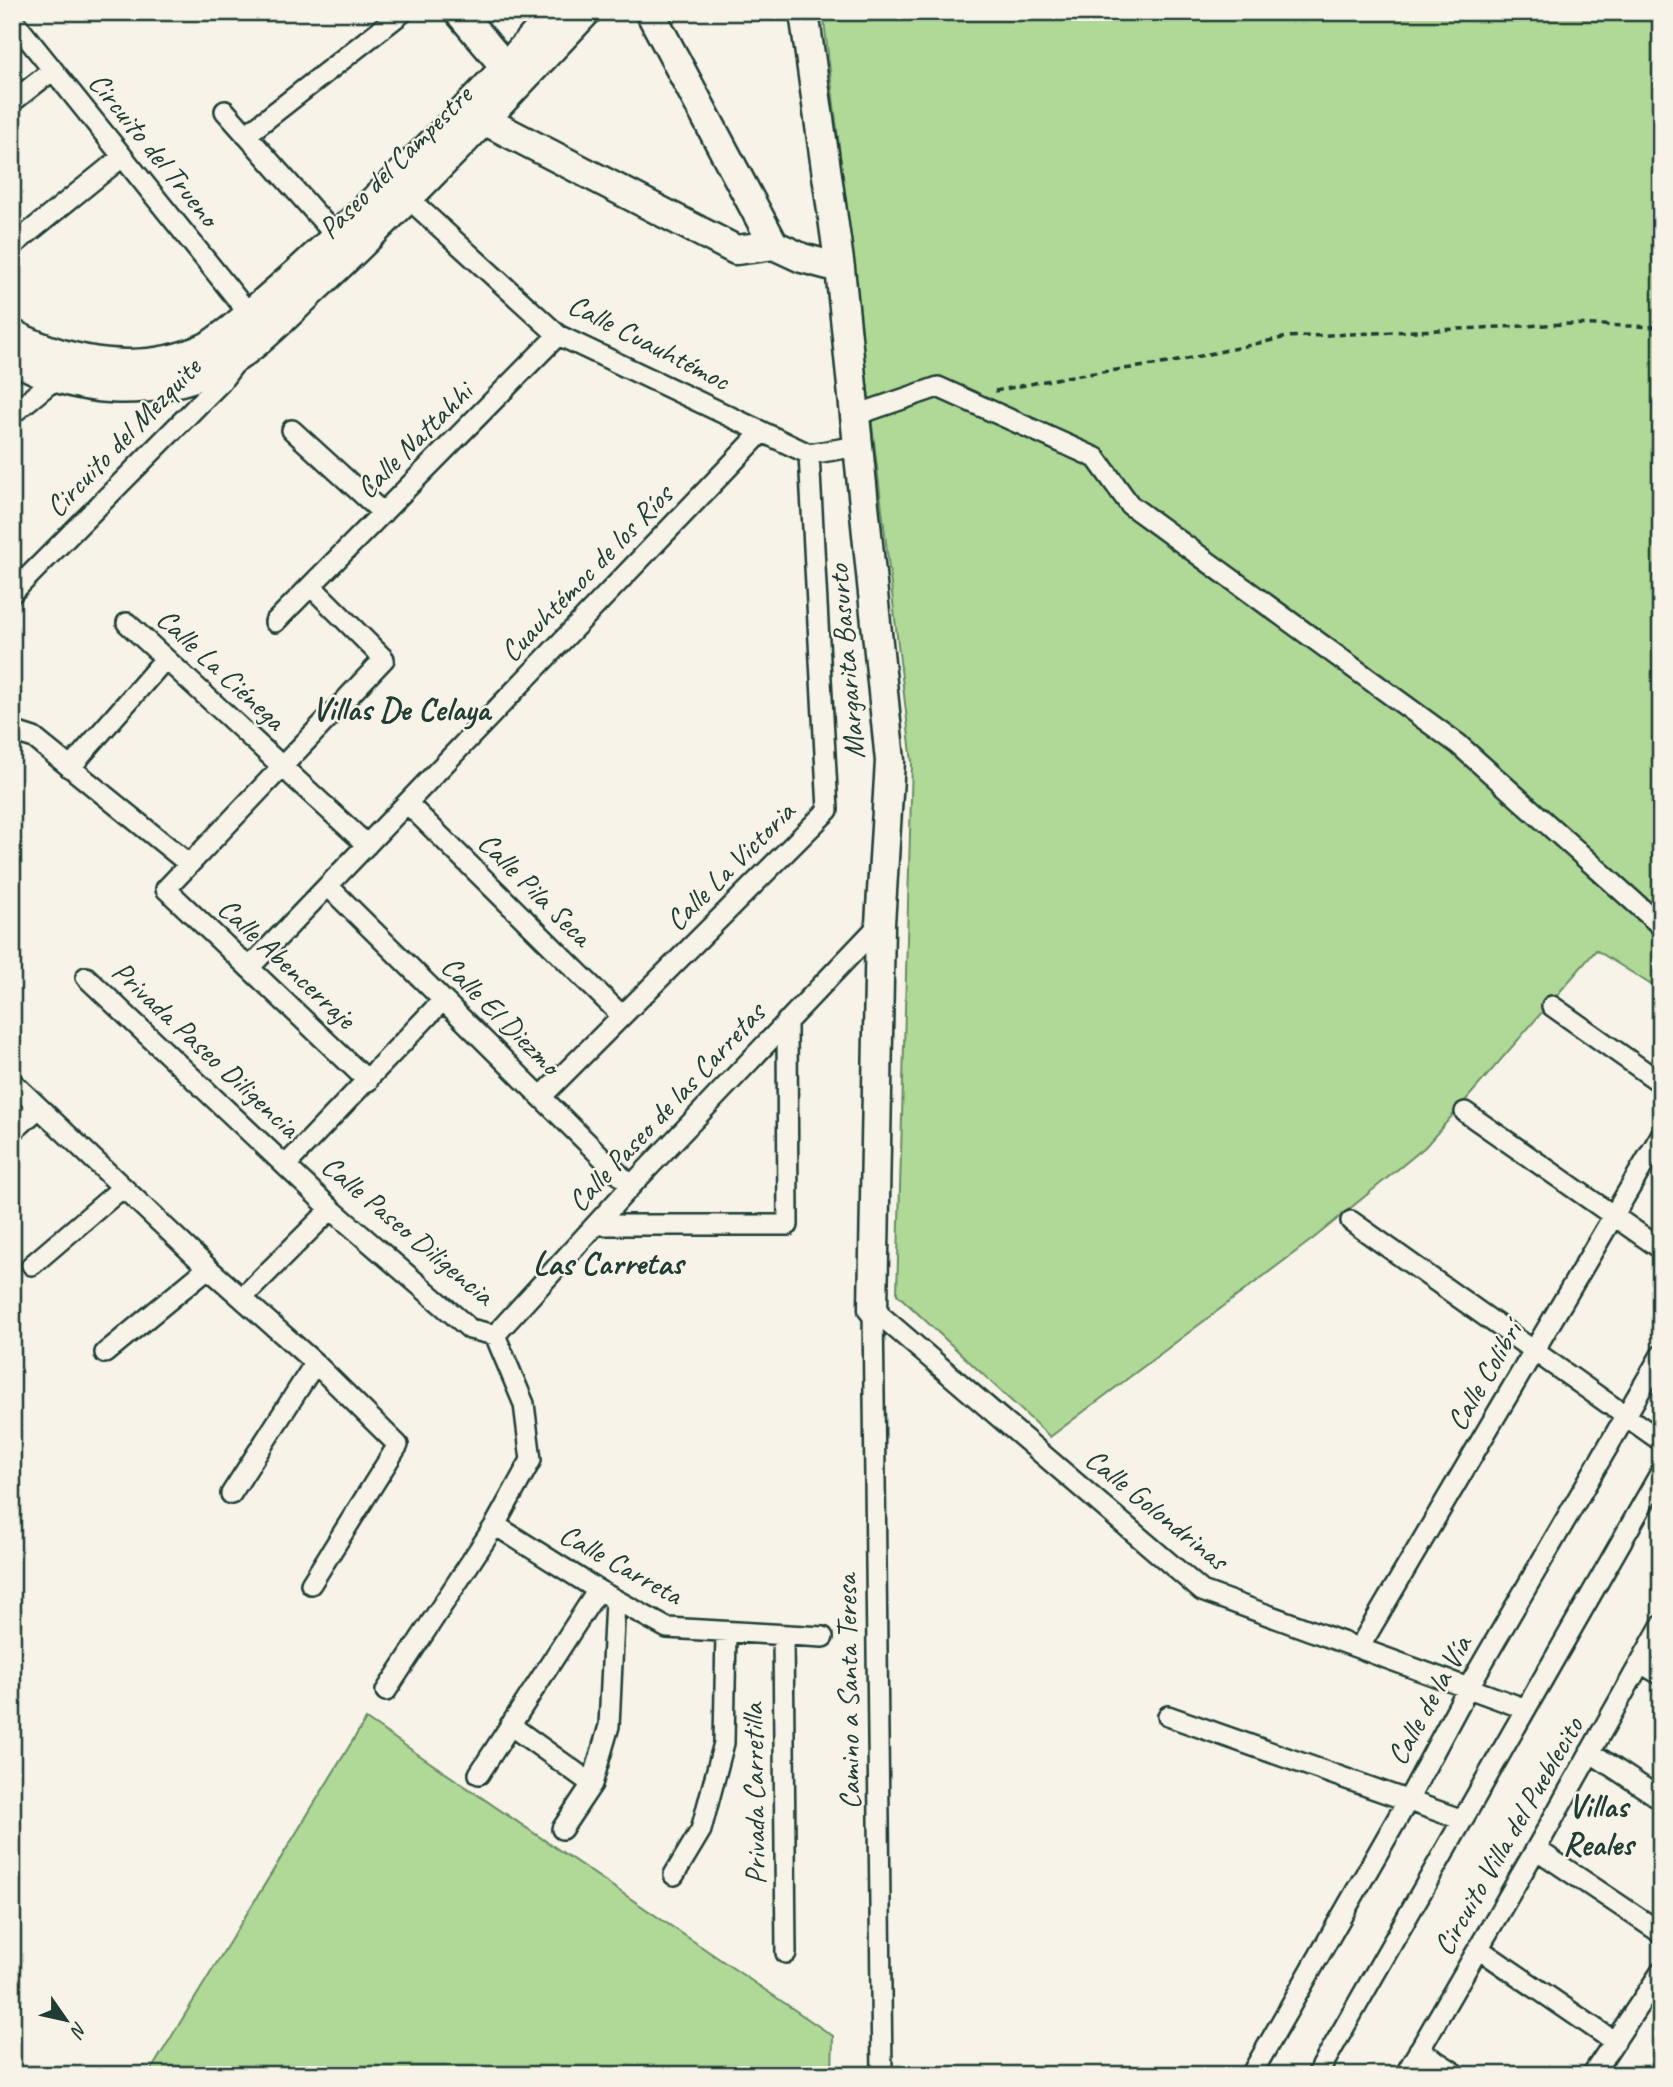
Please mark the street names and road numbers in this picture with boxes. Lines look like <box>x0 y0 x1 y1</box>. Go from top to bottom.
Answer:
street label: Circuito del Trueno <box>80 64 230 236</box>
street label: Paseo del Campestre <box>310 75 482 247</box>
street label: Calle Cuauhtémoc <box>562 285 737 400</box>
street label: Circuito del Mezquite <box>37 347 210 525</box>
street label: Calle Nattahhi <box>348 371 483 506</box>
street label: Cuauhtémoc de los Ríos <box>492 474 682 670</box>
street label: Margarita Basurto <box>818 562 873 761</box>
street label: Calle La Ciénega <box>149 600 295 740</box>
street label: Calle La Victoria <box>657 792 804 939</box>
street label: Calle Pila Seca <box>470 824 602 956</box>
street label: Calle Abencerraje <box>210 889 366 1038</box>
street label: Calle El Diezmo <box>433 947 571 1085</box>
street label: Privada Paseo Diligencia <box>104 952 309 1147</box>
street label: Calle Paseo de las Carretas <box>559 992 775 1220</box>
street label: Calle Paseo Diligencia <box>314 1147 504 1315</box>
street label: Calle Colibrí <box>1438 1309 1534 1437</box>
street label: Calle Golondrinas <box>1078 1440 1238 1580</box>
street label: Calle Carreta <box>553 1515 691 1614</box>
street label: Camino a Santa Teresa <box>827 1571 869 1810</box>
street label: Calle de la Vía <box>1378 1627 1481 1771</box>
street label: Privada Carretilla <box>733 1701 775 1885</box>
street label: Circuito Villa del Pueblecito <box>1424 1709 1592 1962</box>

